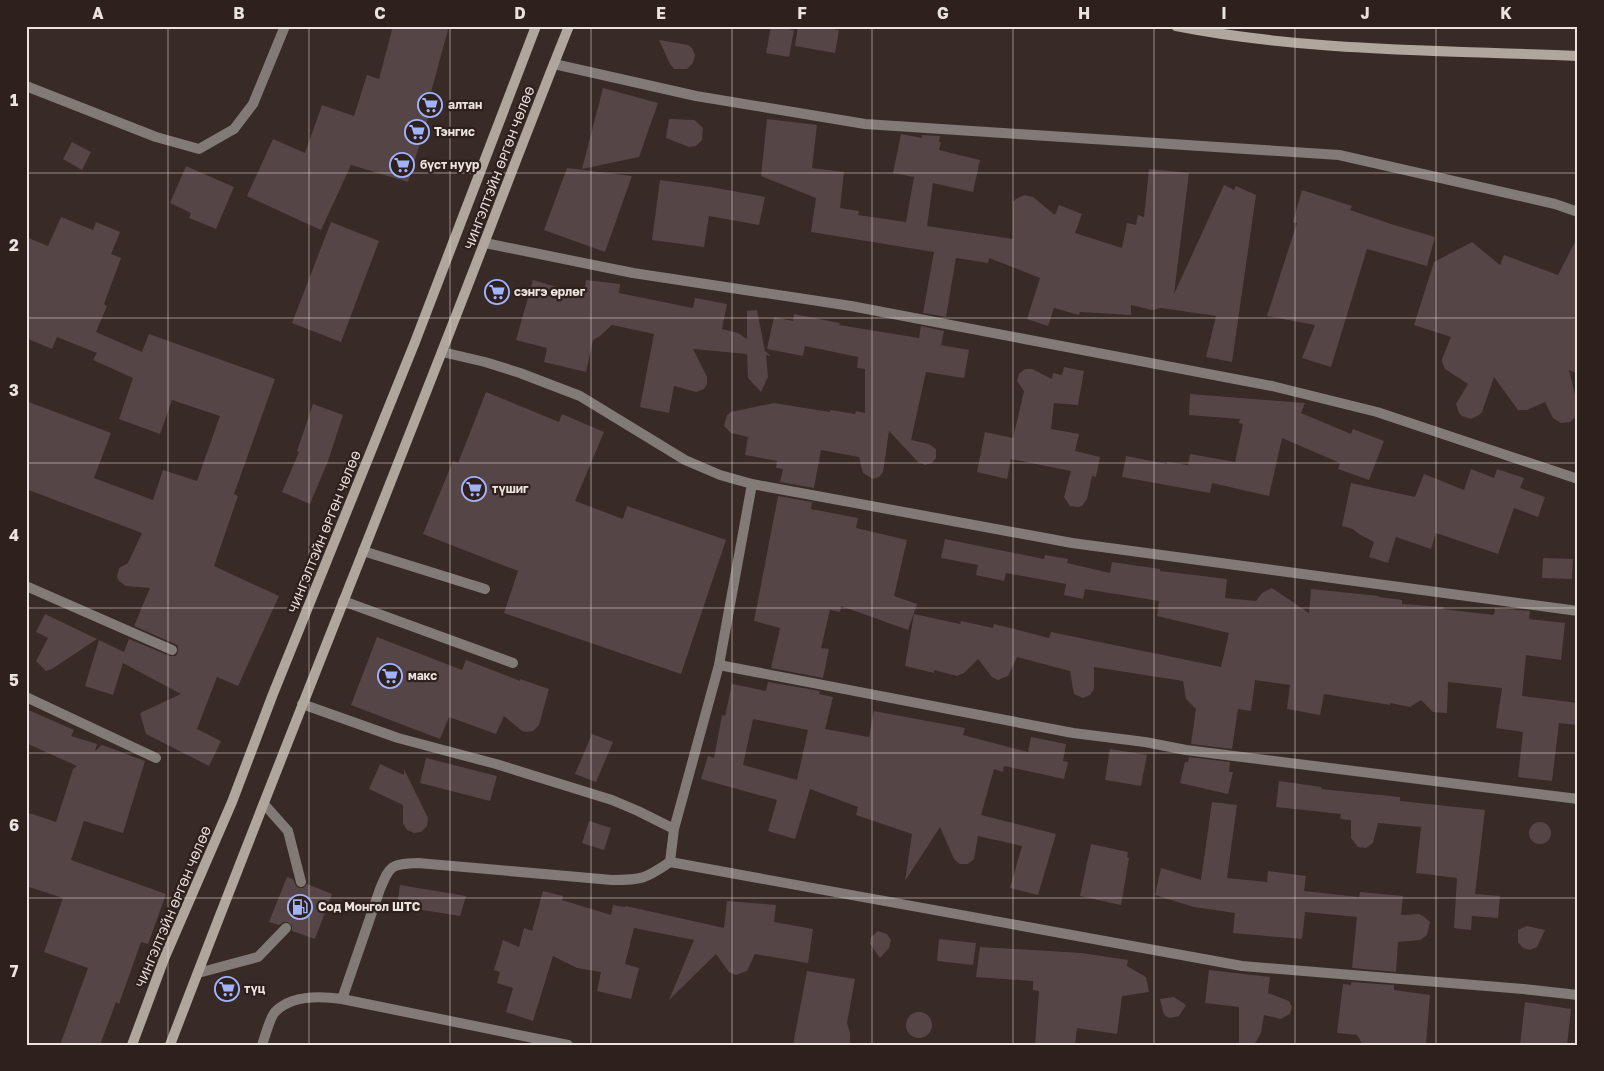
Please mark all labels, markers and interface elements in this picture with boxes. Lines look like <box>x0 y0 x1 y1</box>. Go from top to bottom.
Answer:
text: A <box>92 3 104 23</box>
text: B <box>233 3 245 23</box>
text: C <box>374 3 386 23</box>
text: D <box>514 3 526 23</box>
text: E <box>656 3 666 23</box>
text: F <box>797 3 807 23</box>
text: G <box>937 3 949 23</box>
text: H <box>1078 3 1090 23</box>
text: I <box>1221 3 1227 23</box>
text: J <box>1360 3 1370 23</box>
text: K <box>1500 3 1512 23</box>
street label: ЧИНГЭЛТЭЙН ӨРГӨН ЧӨЛӨӨ <box>461 84 538 252</box>
text: 1 <box>10 90 18 110</box>
supermarket icon: алтан <box>417 92 443 118</box>
place label: алтан <box>448 97 482 112</box>
supermarket icon: Тэнгис <box>404 119 430 145</box>
place label: Тэнгис <box>434 124 475 139</box>
supermarket icon: бүст нуур <box>389 152 415 178</box>
place label: бүст нуур <box>420 157 480 172</box>
text: 2 <box>9 235 19 255</box>
supermarket icon: сэнгэ өрлөг <box>484 279 510 305</box>
place label: сэнгэ өрлөг <box>514 284 586 299</box>
text: 3 <box>9 380 19 400</box>
street label: ЧИНГЭЛТЭЙН ӨРГӨН ЧӨЛӨӨ <box>285 448 364 615</box>
supermarket icon: түшиг <box>461 476 487 502</box>
place label: түшиг <box>492 481 529 496</box>
text: 4 <box>9 525 19 545</box>
supermarket icon: макс <box>377 663 403 689</box>
place label: макс <box>408 668 437 683</box>
text: 5 <box>9 670 19 690</box>
text: 6 <box>9 815 19 835</box>
street label: ЧИНГЭЛТЭЙН ӨРГӨН ЧӨЛӨӨ <box>133 824 214 990</box>
fuel station icon: Сод Монгол ШТС <box>287 894 313 920</box>
place label: Сод Монгол ШТС <box>318 899 421 914</box>
text: 7 <box>10 961 19 981</box>
supermarket icon: түц <box>214 976 240 1002</box>
place label: түц <box>244 981 266 996</box>

